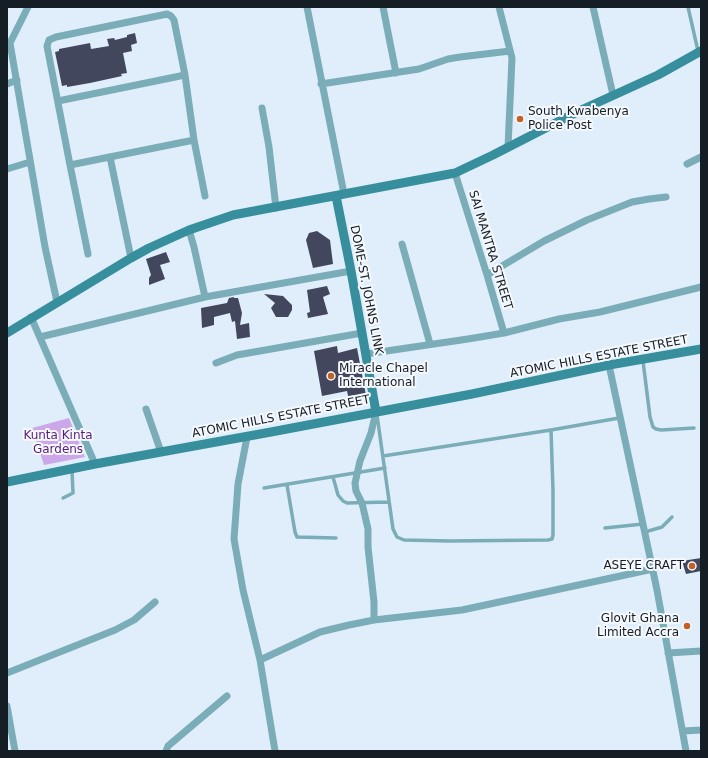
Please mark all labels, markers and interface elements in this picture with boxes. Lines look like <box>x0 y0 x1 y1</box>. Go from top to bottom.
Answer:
place label: South Kwabenya Police Post <box>528 105 629 133</box>
marker: South Kwabenya Police Post <box>515 114 525 124</box>
street label: SAI MANTRA STREET <box>465 189 515 311</box>
street label: DOME-ST. JOHNS LINK <box>346 224 386 356</box>
street label: ATOMIC HILLS ESTATE STREET <box>509 333 689 381</box>
place label: Miracle Chapel International <box>339 362 428 390</box>
marker: Miracle Chapel International <box>326 371 336 381</box>
street label: ATOMIC HILLS ESTATE STREET <box>191 393 371 441</box>
park label: Kunta Kinta Gardens <box>23 429 93 457</box>
place label: ASEYE CRAFT <box>603 559 684 573</box>
marker: ASEYE CRAFT <box>687 561 697 571</box>
place label: Glovit Ghana Limited Accra <box>597 612 679 640</box>
marker: Glovit Ghana Limited Accra <box>682 621 692 631</box>

